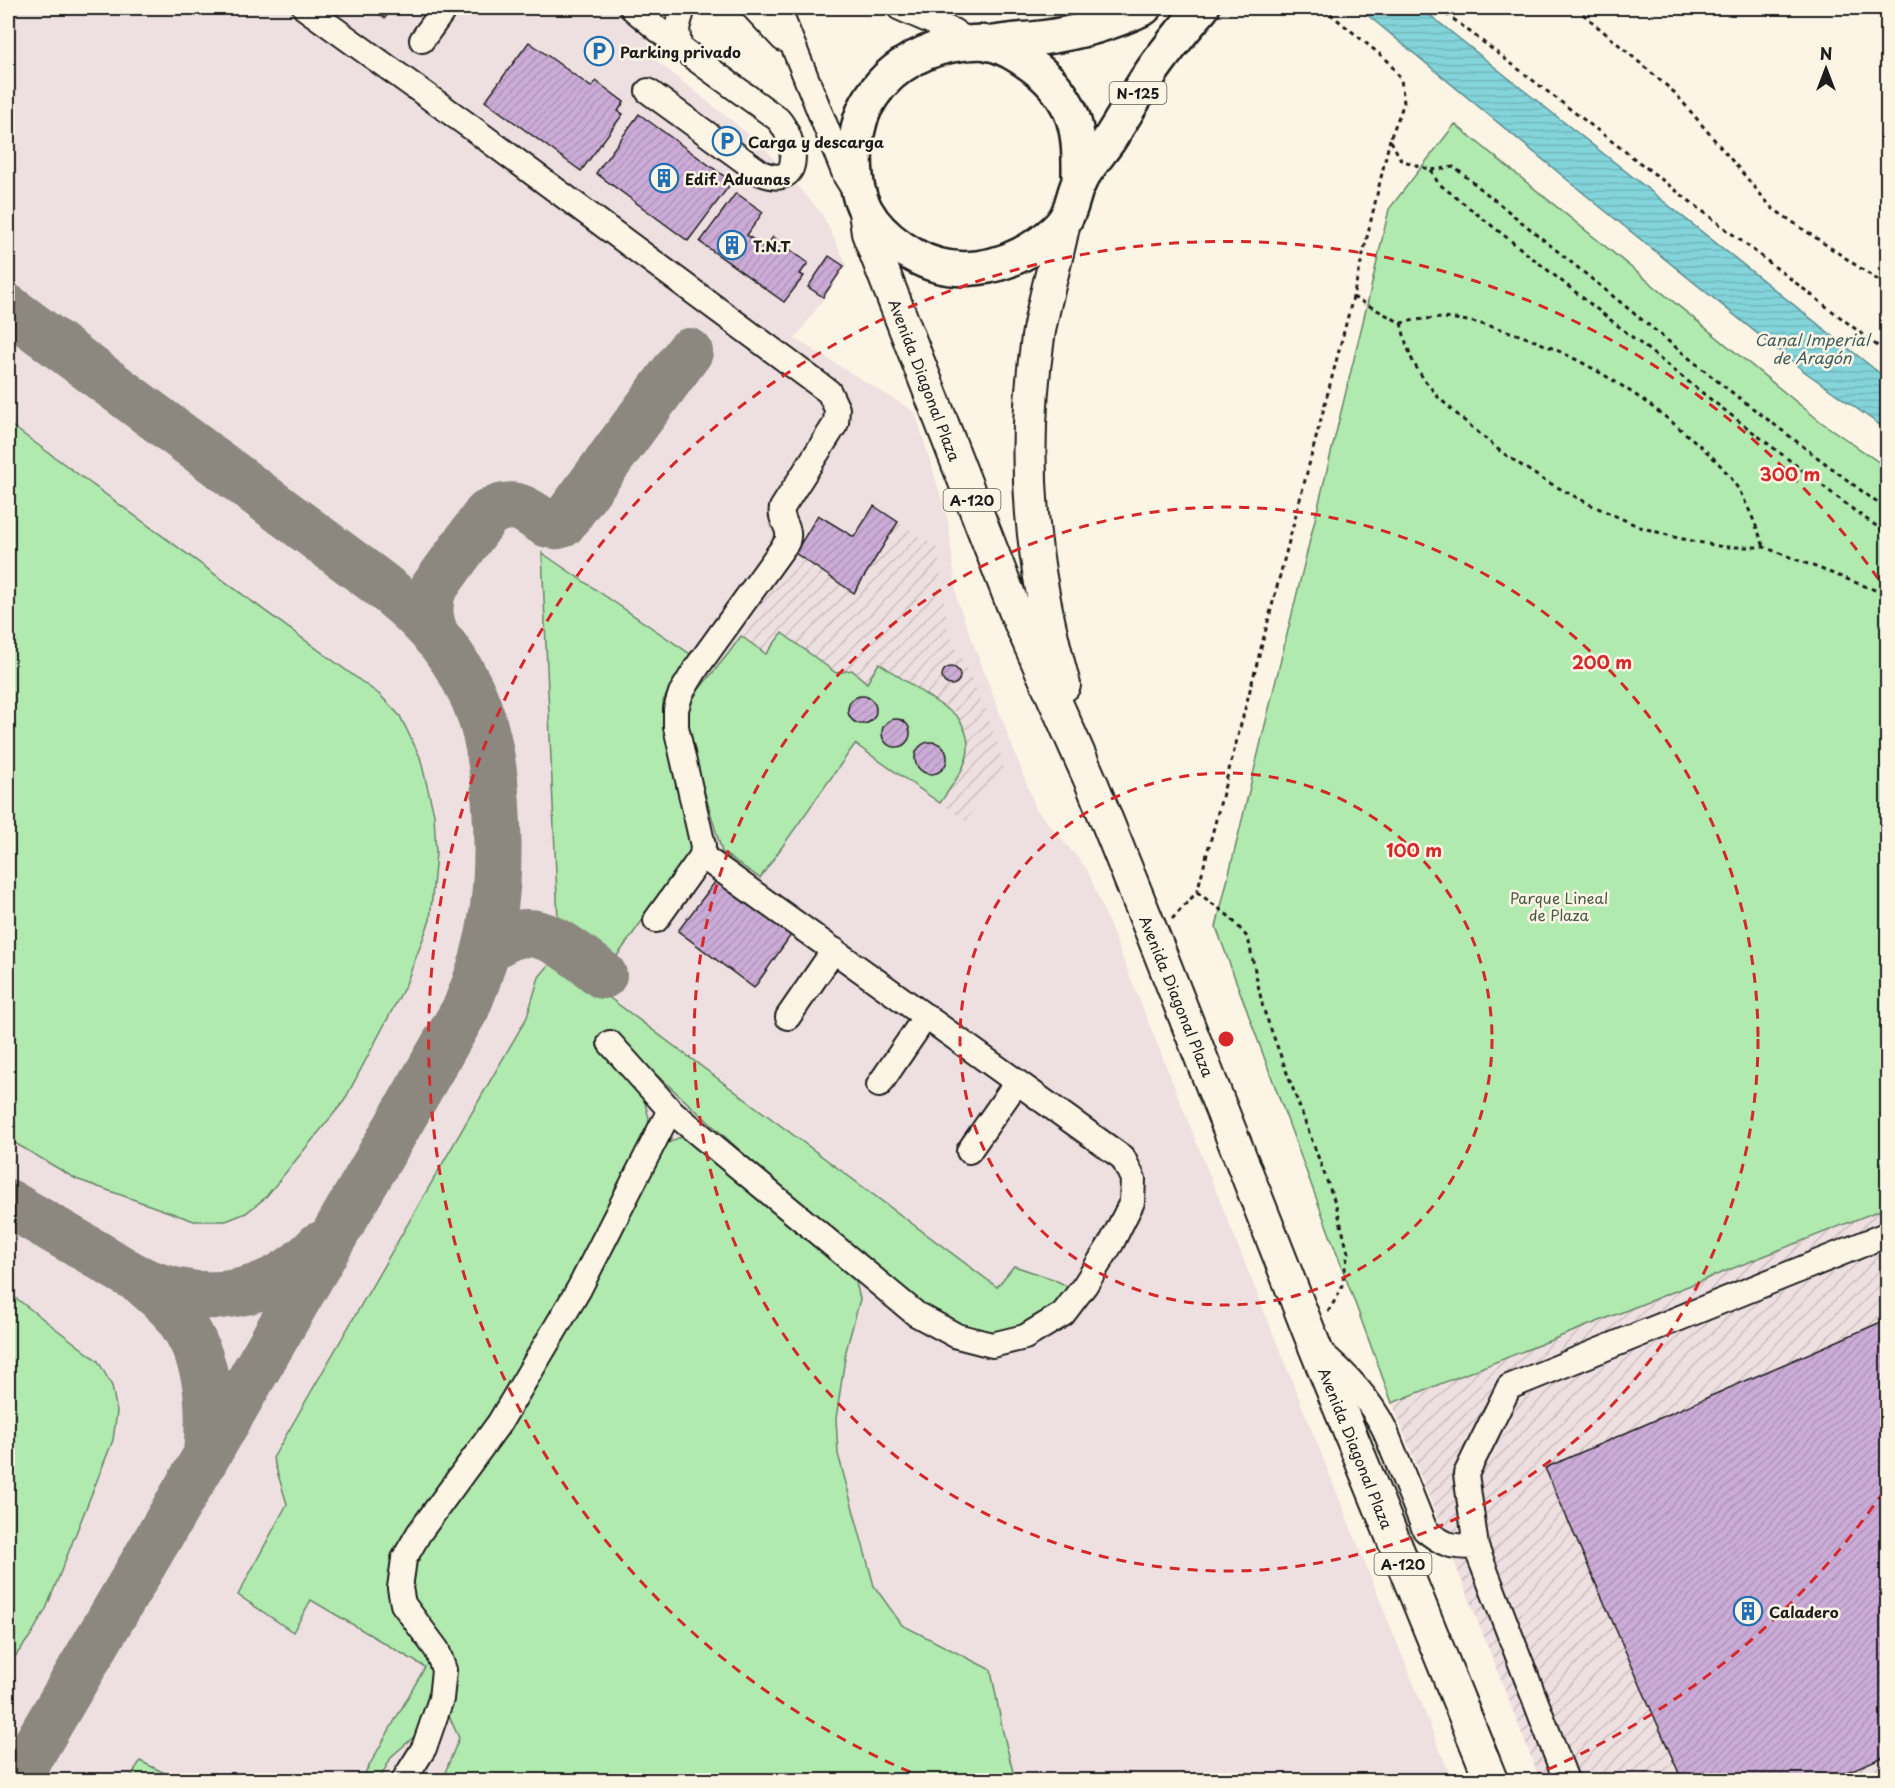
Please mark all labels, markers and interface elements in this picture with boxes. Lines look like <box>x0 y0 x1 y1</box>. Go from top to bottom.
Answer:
parking icon: Parking privado <box>583 35 615 67</box>
north arrow <box>1796 39 1856 99</box>
place label: Parking privado <box>620 40 741 63</box>
text: N <box>1820 41 1832 65</box>
road number: N-125 <box>1110 82 1166 104</box>
parking icon: Carga y descarga <box>711 125 743 157</box>
place label: Carga y descarga <box>748 130 884 153</box>
building icon: Edif. Aduanas <box>648 162 680 194</box>
place label: Edif. Aduanas <box>685 167 790 190</box>
building icon: T.N.T <box>716 229 748 261</box>
place label: T.N.T <box>753 234 791 257</box>
street label: Avenida Diagonal Plaza <box>883 296 967 465</box>
water label: Canal Imperial de Aragón <box>1754 327 1872 369</box>
text: 300 m <box>1760 460 1820 487</box>
road number: A-120 <box>944 489 1000 511</box>
text: 200 m <box>1572 648 1632 675</box>
text: 100 m <box>1386 836 1442 863</box>
park label: Parque Lineal de Plaza <box>1510 886 1608 926</box>
street label: Avenida Diagonal Plaza <box>1134 912 1220 1081</box>
centre of rings <box>1216 1029 1236 1049</box>
street label: Avenida Diagonal Plaza <box>1313 1364 1399 1533</box>
road number: A-120 <box>1374 1553 1432 1575</box>
building icon: Caladero <box>1732 1595 1764 1627</box>
place label: Caladero <box>1769 1600 1839 1623</box>

